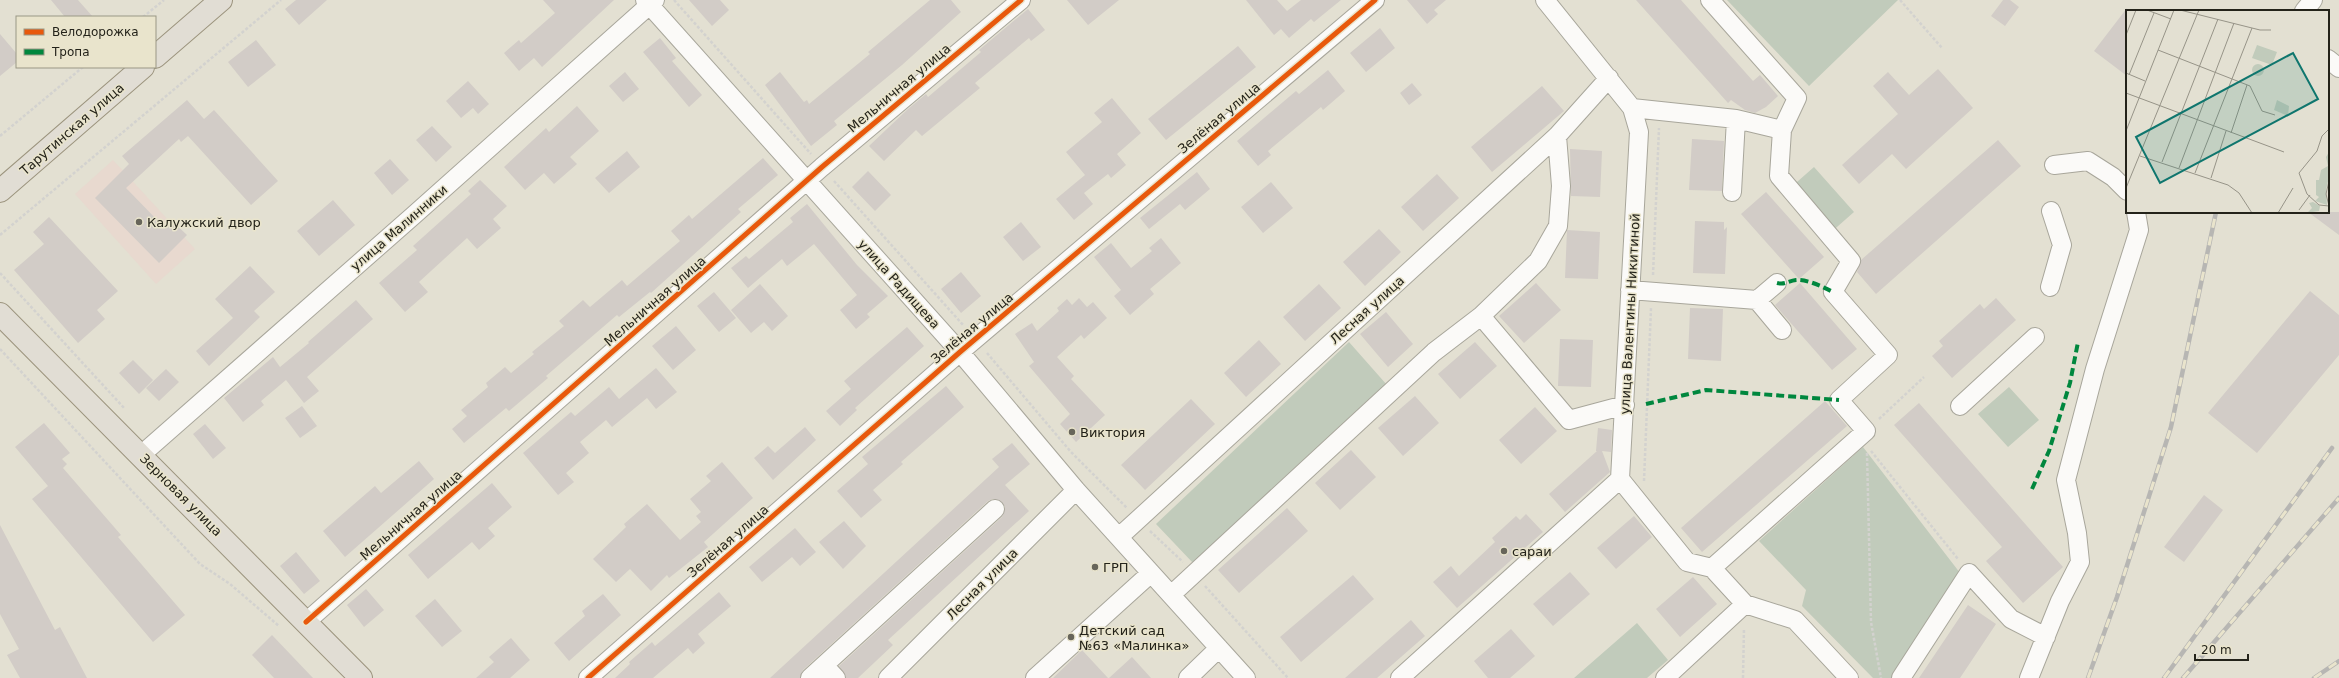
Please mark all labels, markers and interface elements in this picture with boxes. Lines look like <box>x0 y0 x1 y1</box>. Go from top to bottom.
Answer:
inset map <box>2126 10 2329 213</box>
legend <box>16 16 156 68</box>
text: Велодорожка <box>52 25 139 39</box>
street label: Мельничная улица <box>845 41 953 135</box>
text: Тропа <box>51 45 90 59</box>
street label: Зелёная улица <box>1175 79 1263 157</box>
street label: Тарутинская улица <box>16 80 127 179</box>
street label: улица Малинники <box>348 182 450 274</box>
street label: улица Валентины Никитиной <box>1617 213 1643 415</box>
place label: Калужский двор <box>147 215 261 230</box>
marker: Калужский двор <box>134 217 144 227</box>
street label: улица Радищева <box>855 236 943 332</box>
street label: Мельничная улица <box>601 253 709 349</box>
street label: Лесная улица <box>1327 273 1407 347</box>
street label: Зелёная улица <box>928 289 1016 367</box>
place label: Виктория <box>1080 425 1145 440</box>
marker: Виктория <box>1067 427 1077 437</box>
street label: Зерновая улица <box>137 451 225 539</box>
street label: Мельничная улица <box>357 467 465 563</box>
street label: Зелёная улица <box>684 502 772 580</box>
place label: сараи <box>1512 544 1552 559</box>
street label: Лесная улица <box>943 545 1021 623</box>
marker: сараи <box>1499 546 1509 556</box>
place label: ГРП <box>1103 560 1129 575</box>
marker: ГРП <box>1090 562 1100 572</box>
place label: Детский сад №63 «Малинка» <box>1079 623 1189 653</box>
marker: Детский сад №63 «Малинка» <box>1066 632 1076 642</box>
scale bar <box>2195 636 2248 662</box>
text: 20 m <box>2201 643 2232 657</box>

